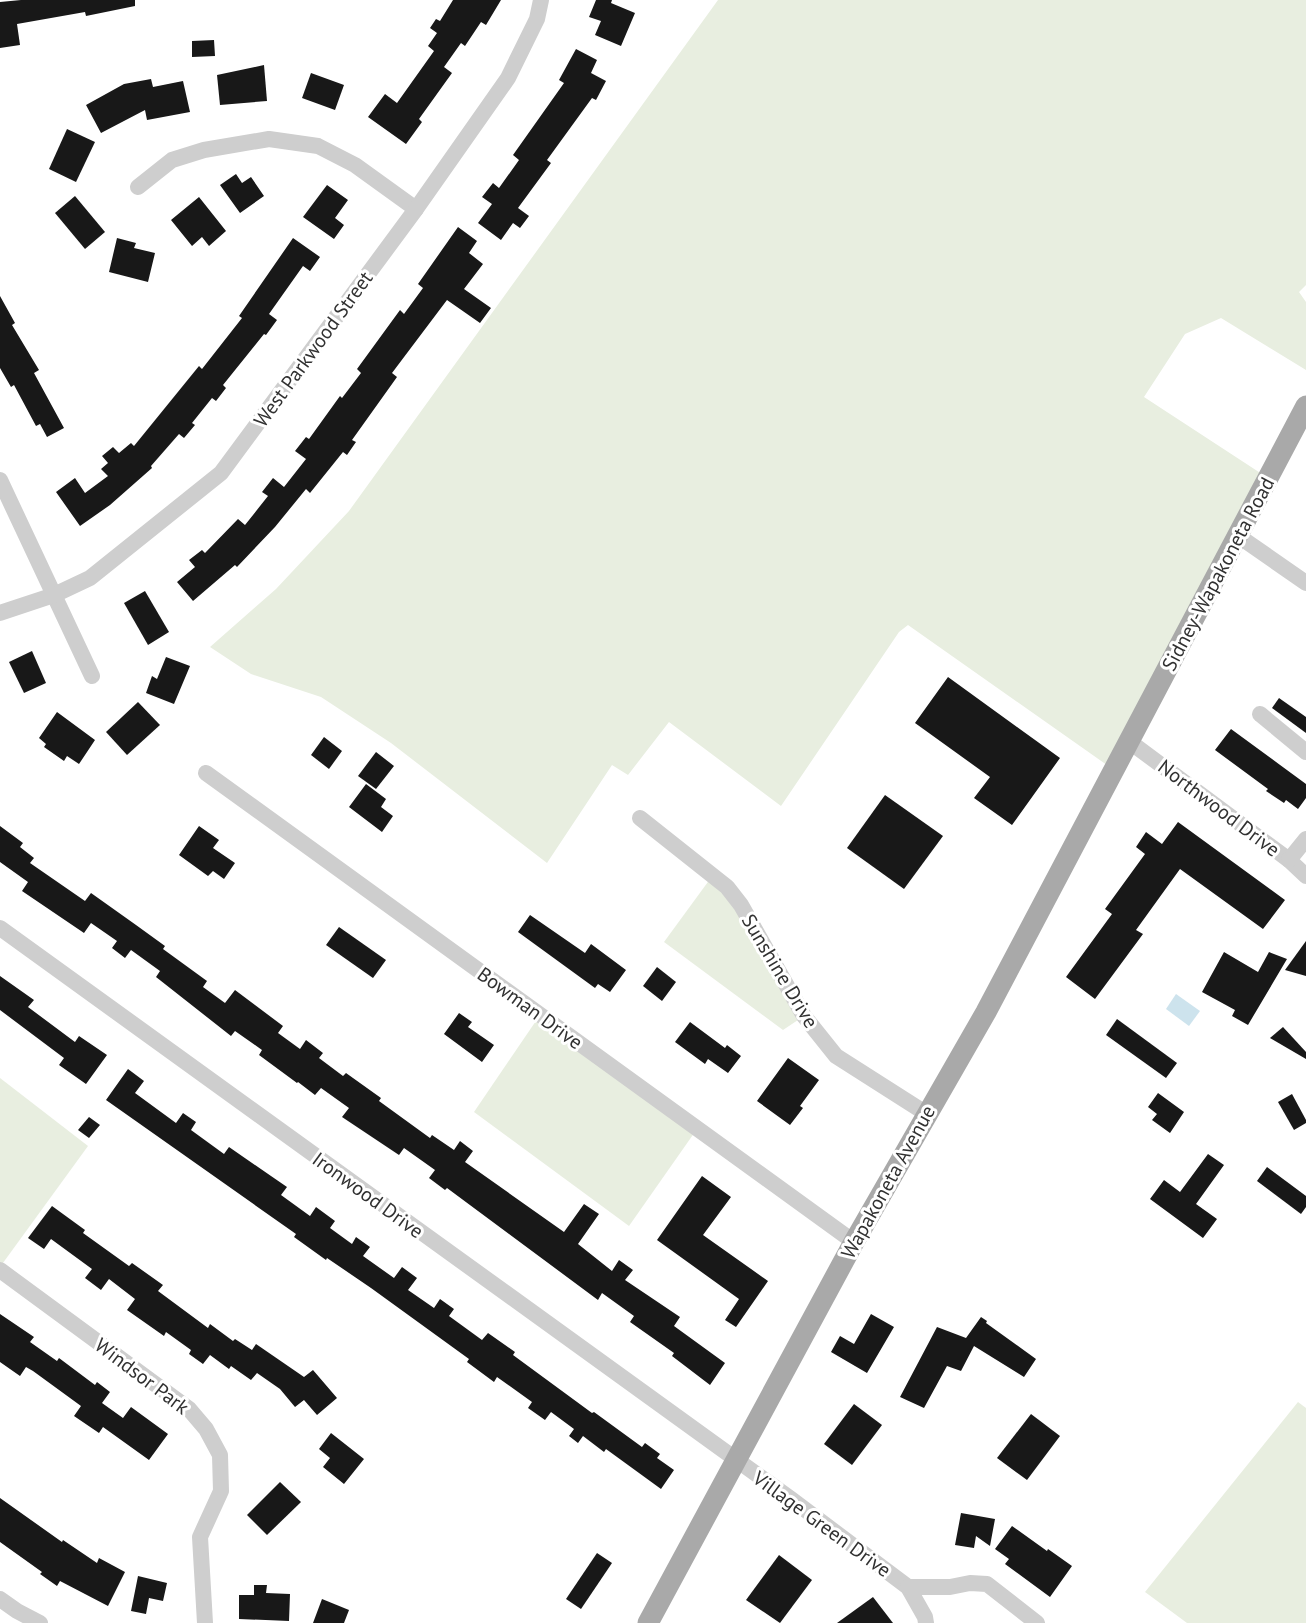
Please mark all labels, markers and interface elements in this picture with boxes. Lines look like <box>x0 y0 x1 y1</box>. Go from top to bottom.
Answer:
street label: West Parkwood Street <box>248 266 378 432</box>
street label: Sidney-Wapakoneta Road <box>1156 473 1280 675</box>
street label: Northwood Drive <box>1153 754 1285 862</box>
street label: Sunshine Drive <box>736 909 824 1033</box>
street label: Bowman Drive <box>472 961 588 1055</box>
street label: Wapakoneta Avenue <box>835 1101 941 1263</box>
street label: Ironwood Drive <box>307 1146 429 1244</box>
street label: Windsor Park <box>90 1332 195 1420</box>
street label: Village Green Drive <box>747 1464 896 1583</box>

